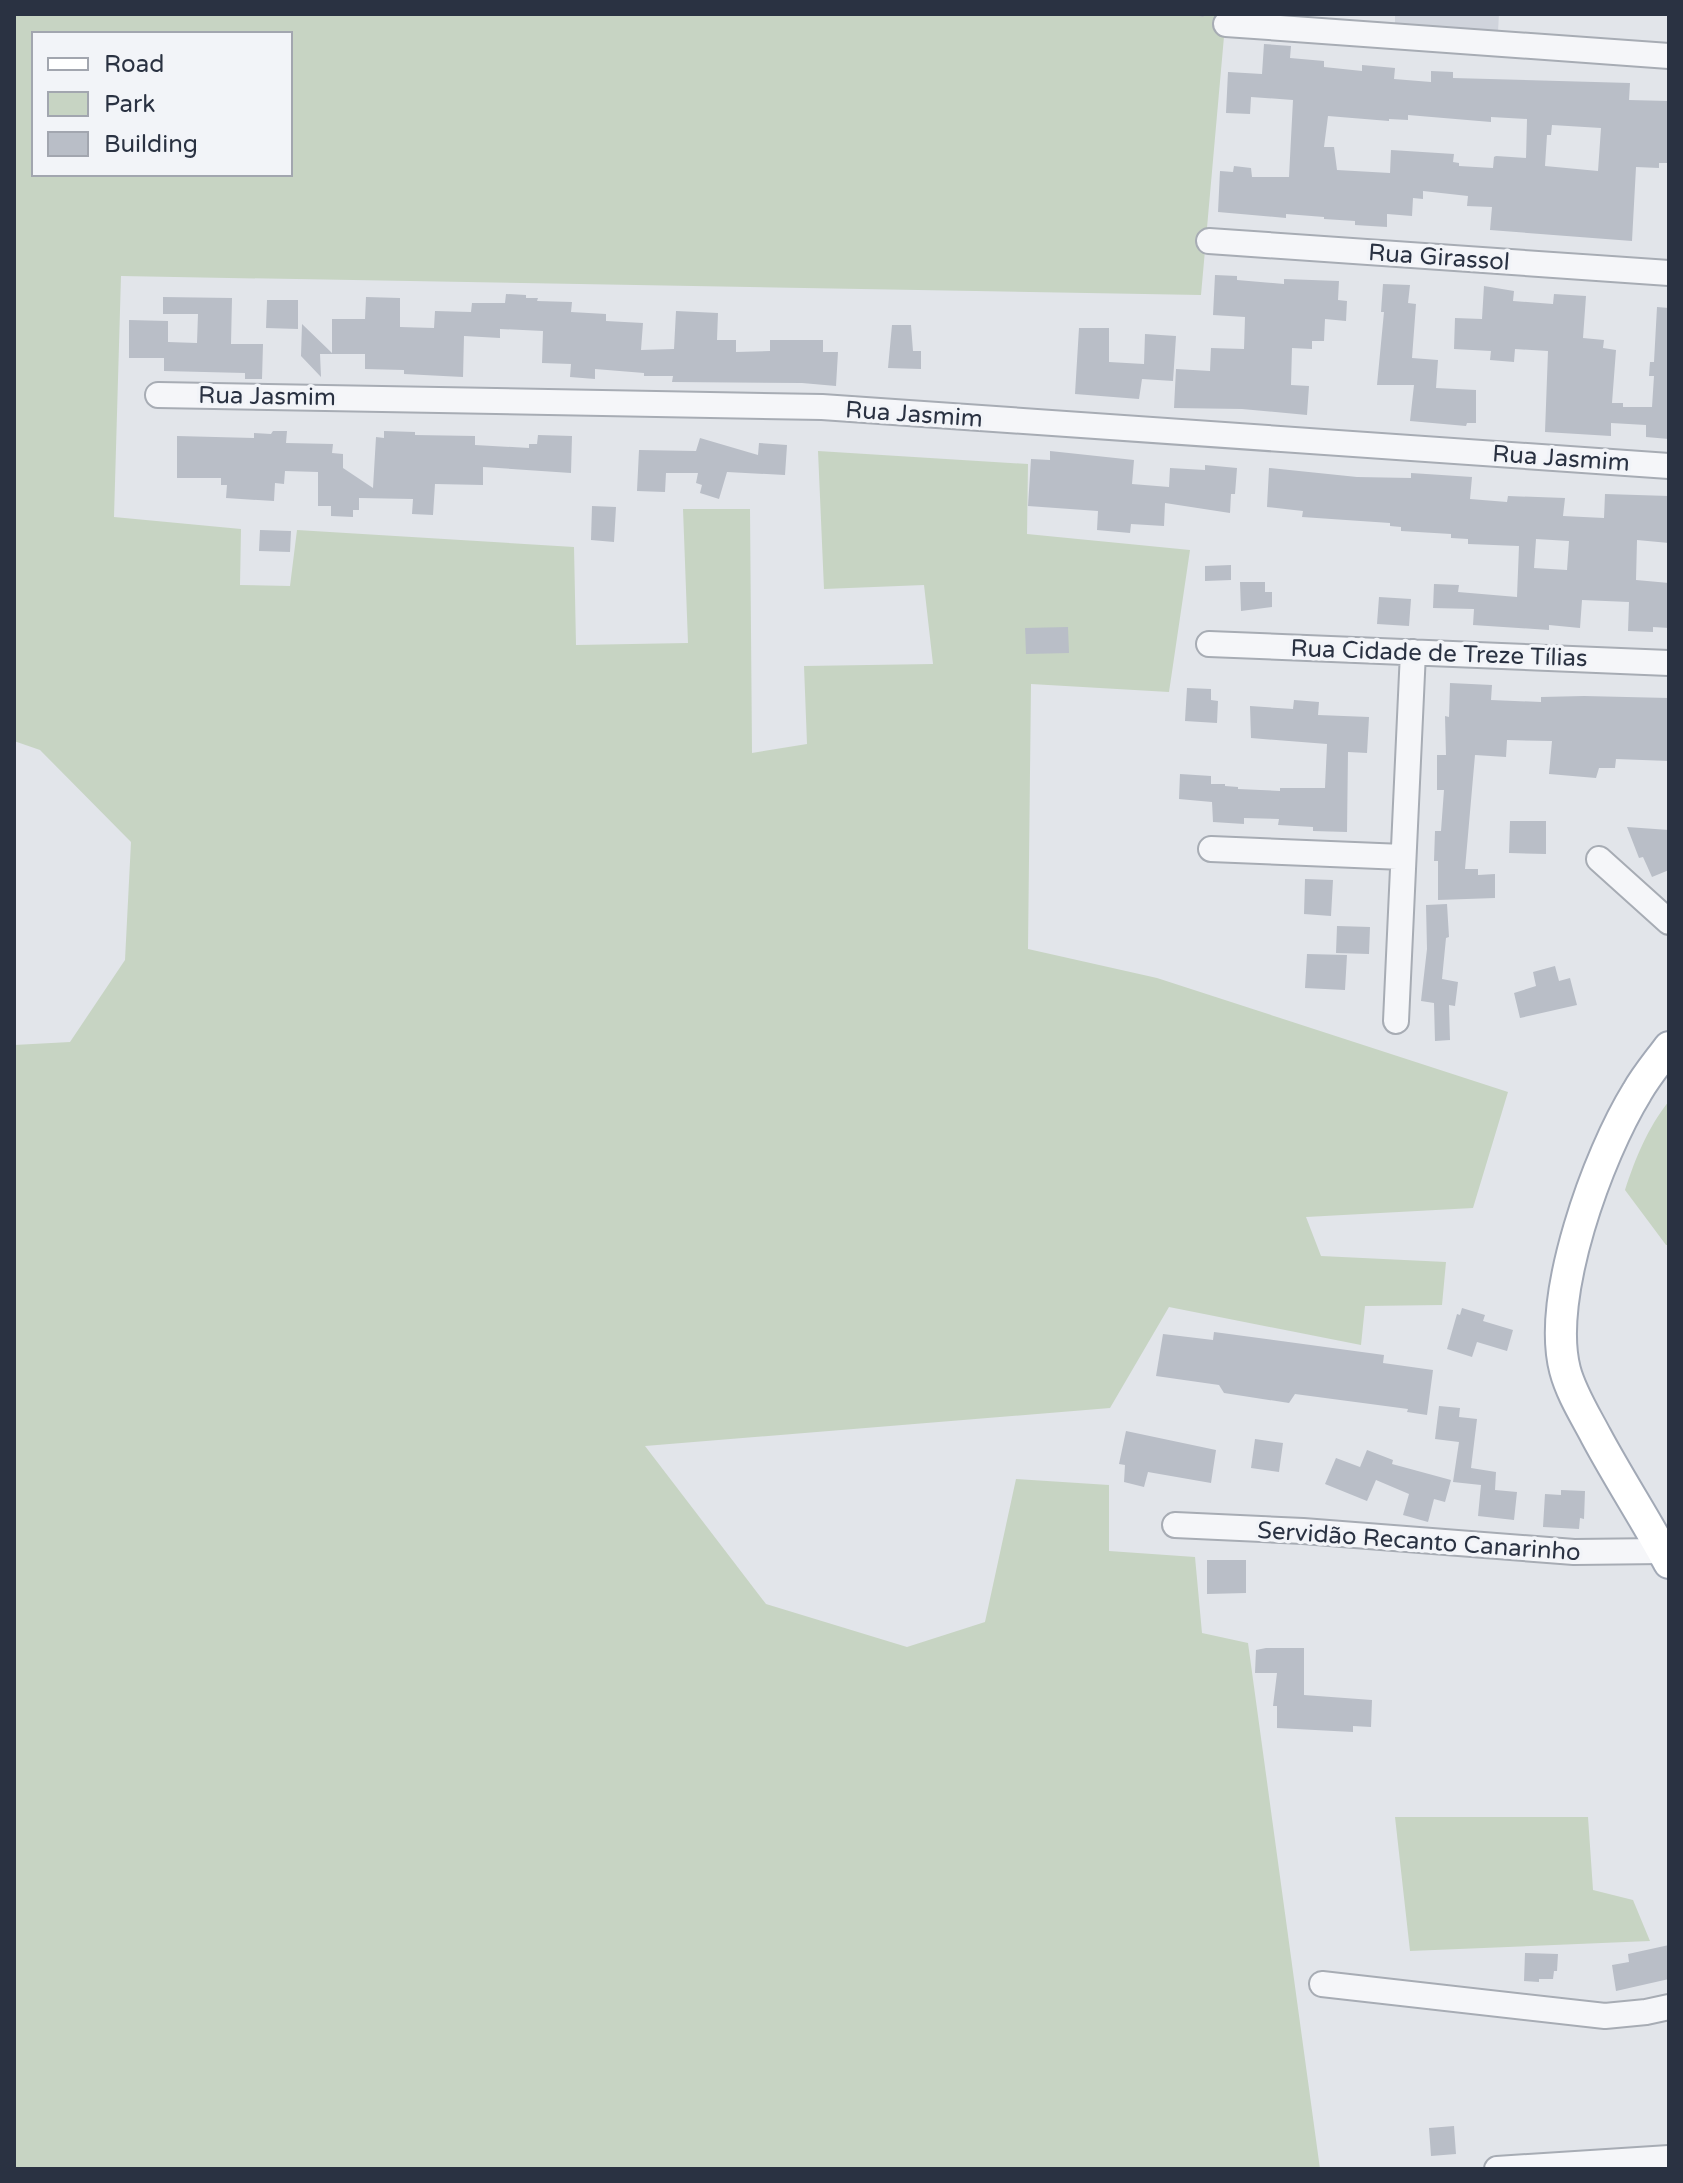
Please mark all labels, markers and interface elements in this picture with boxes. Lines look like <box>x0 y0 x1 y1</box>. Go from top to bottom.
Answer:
legend <box>32 32 292 176</box>
text: Road <box>104 50 164 79</box>
text: Park <box>104 90 155 119</box>
text: Building <box>104 130 198 159</box>
street label: Rua Girassol <box>1367 238 1511 277</box>
street label: Rua Jasmim <box>198 381 336 412</box>
street label: Rua Jasmim <box>844 395 984 434</box>
street label: Rua Jasmim <box>1491 439 1631 478</box>
street label: Rua Cidade de Treze Tílias <box>1290 634 1588 673</box>
street label: Servidão Recanto Canarinho <box>1256 1516 1582 1567</box>

